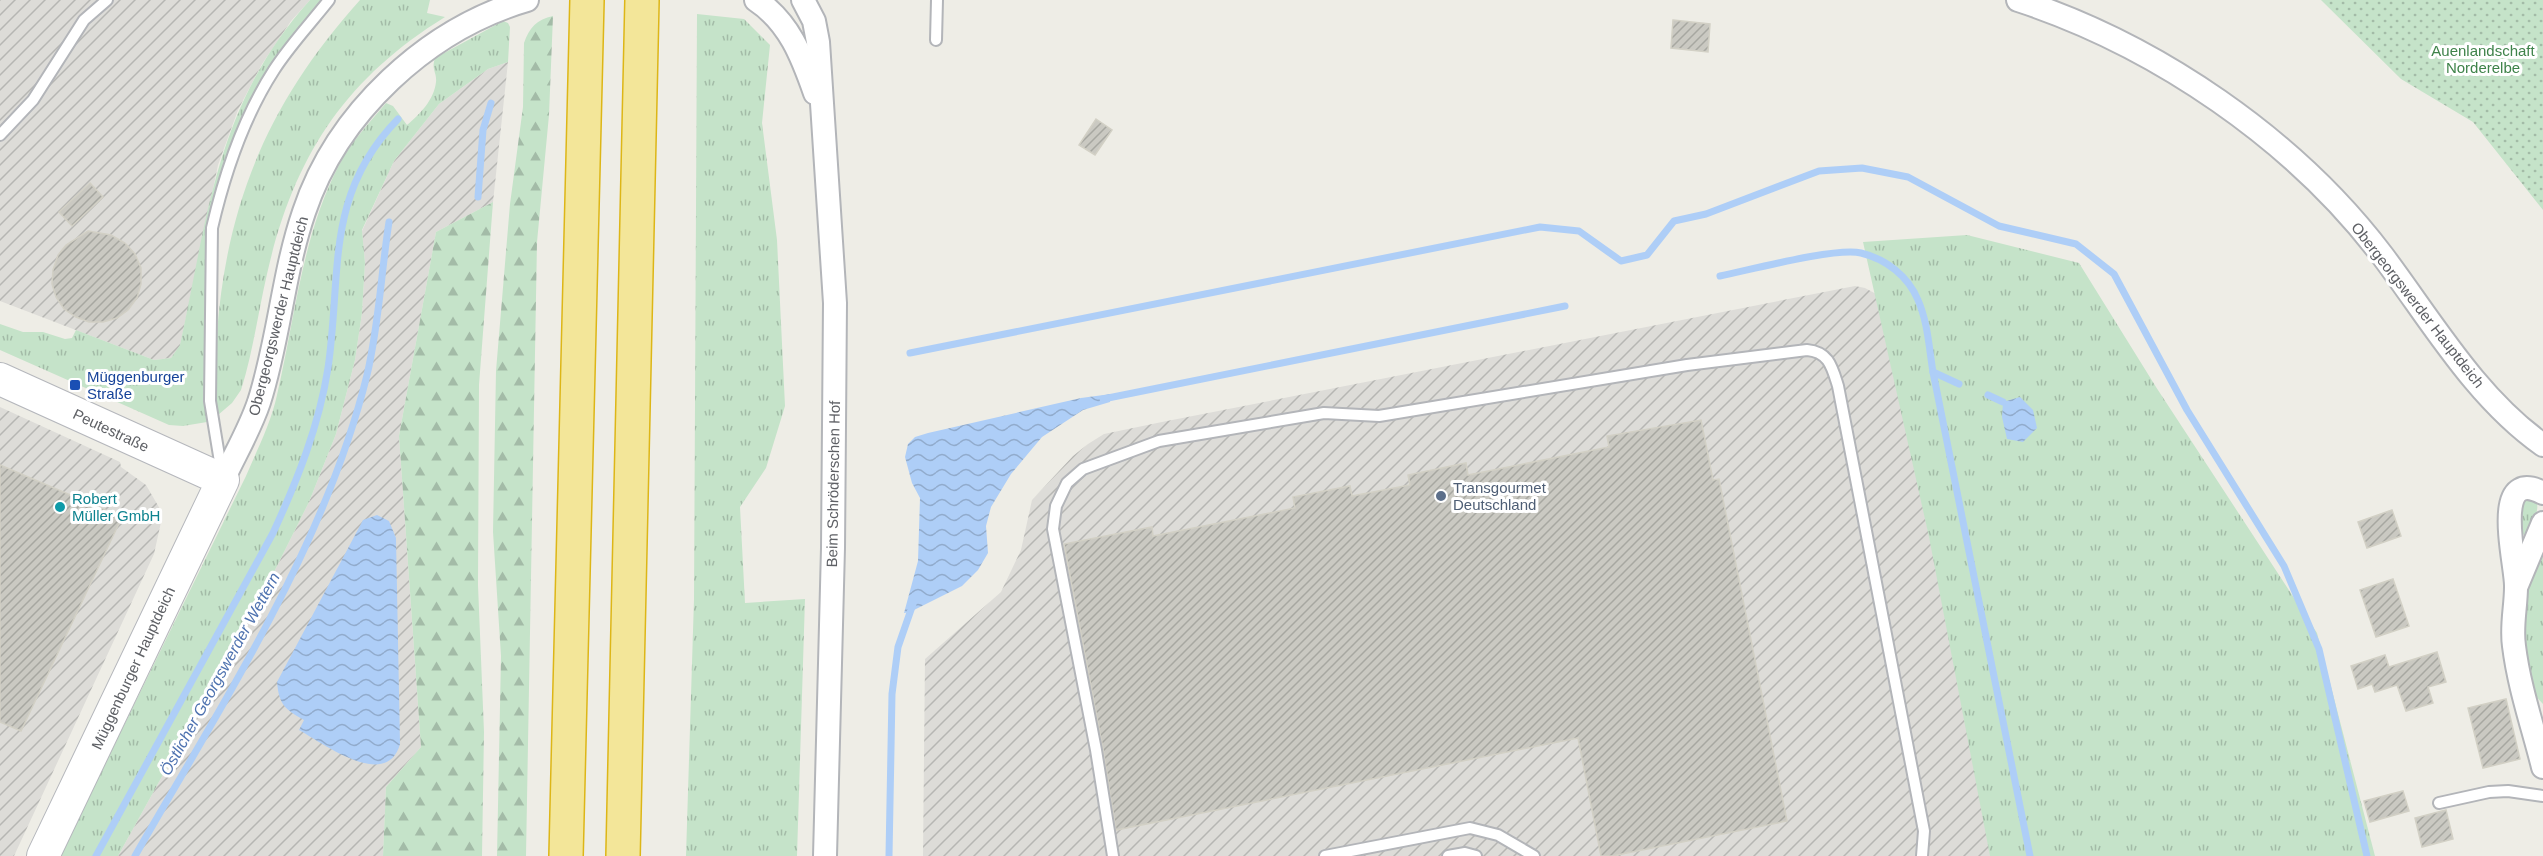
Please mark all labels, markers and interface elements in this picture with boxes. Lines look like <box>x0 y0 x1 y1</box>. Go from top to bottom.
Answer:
park label: Auenlandschaft Norderelbe <box>2431 42 2536 76</box>
street label: Obergeorgswerder Hauptdeich <box>245 214 311 418</box>
street label: Obergeorgswerder Hauptdeich <box>2348 219 2488 391</box>
place label: Müggenburger Straße <box>87 368 185 402</box>
marker: Müggenburger Straße <box>68 378 82 392</box>
street label: Beim Schröderschen Hof <box>823 400 843 568</box>
street label: Peutestraße <box>70 405 152 455</box>
place label: Transgourmet Deutschland <box>1453 479 1547 513</box>
marker: Transgourmet Deutschland <box>1434 489 1448 503</box>
place label: Robert Müller GmbH <box>72 490 160 524</box>
marker: Robert Müller GmbH <box>53 500 67 514</box>
water label: Östlicher Georgswerder Wettern <box>157 570 283 778</box>
street label: Müggenburger Hauptdeich <box>88 584 178 752</box>

